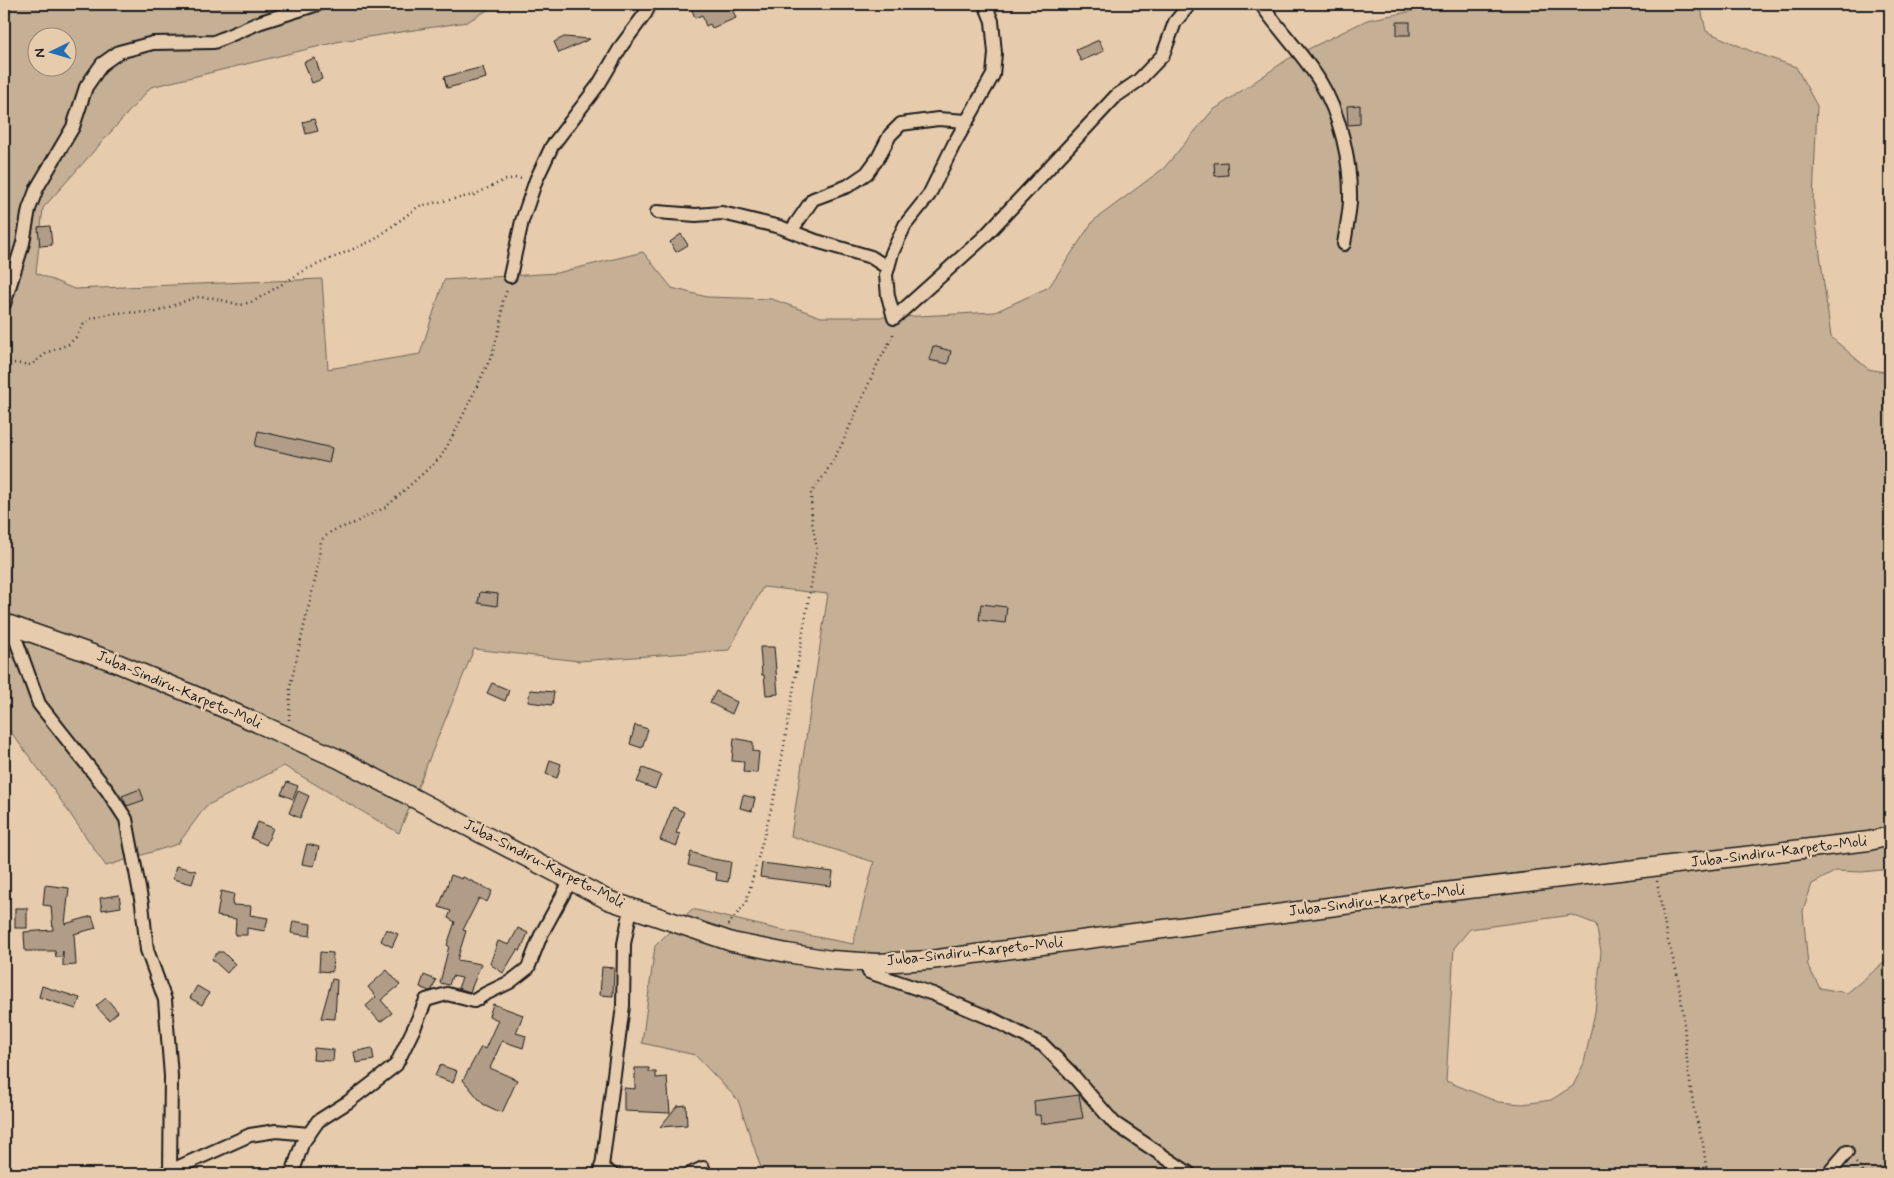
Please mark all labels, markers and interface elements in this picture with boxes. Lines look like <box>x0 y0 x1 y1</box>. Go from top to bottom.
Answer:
north arrow <box>28 28 78 78</box>
text: N <box>31 48 49 58</box>
street label: Juba-Sindiru-Karpeto-Moli <box>93 646 265 734</box>
street label: Juba-Sindiru-Karpeto-Moli <box>460 815 628 913</box>
street label: Juba-Sindiru-Karpeto-Moli <box>1690 831 1869 873</box>
street label: Juba-Sindiru-Karpeto-Moli <box>1288 880 1467 922</box>
street label: Juba-Sindiru-Karpeto-Moli <box>886 933 1065 971</box>

